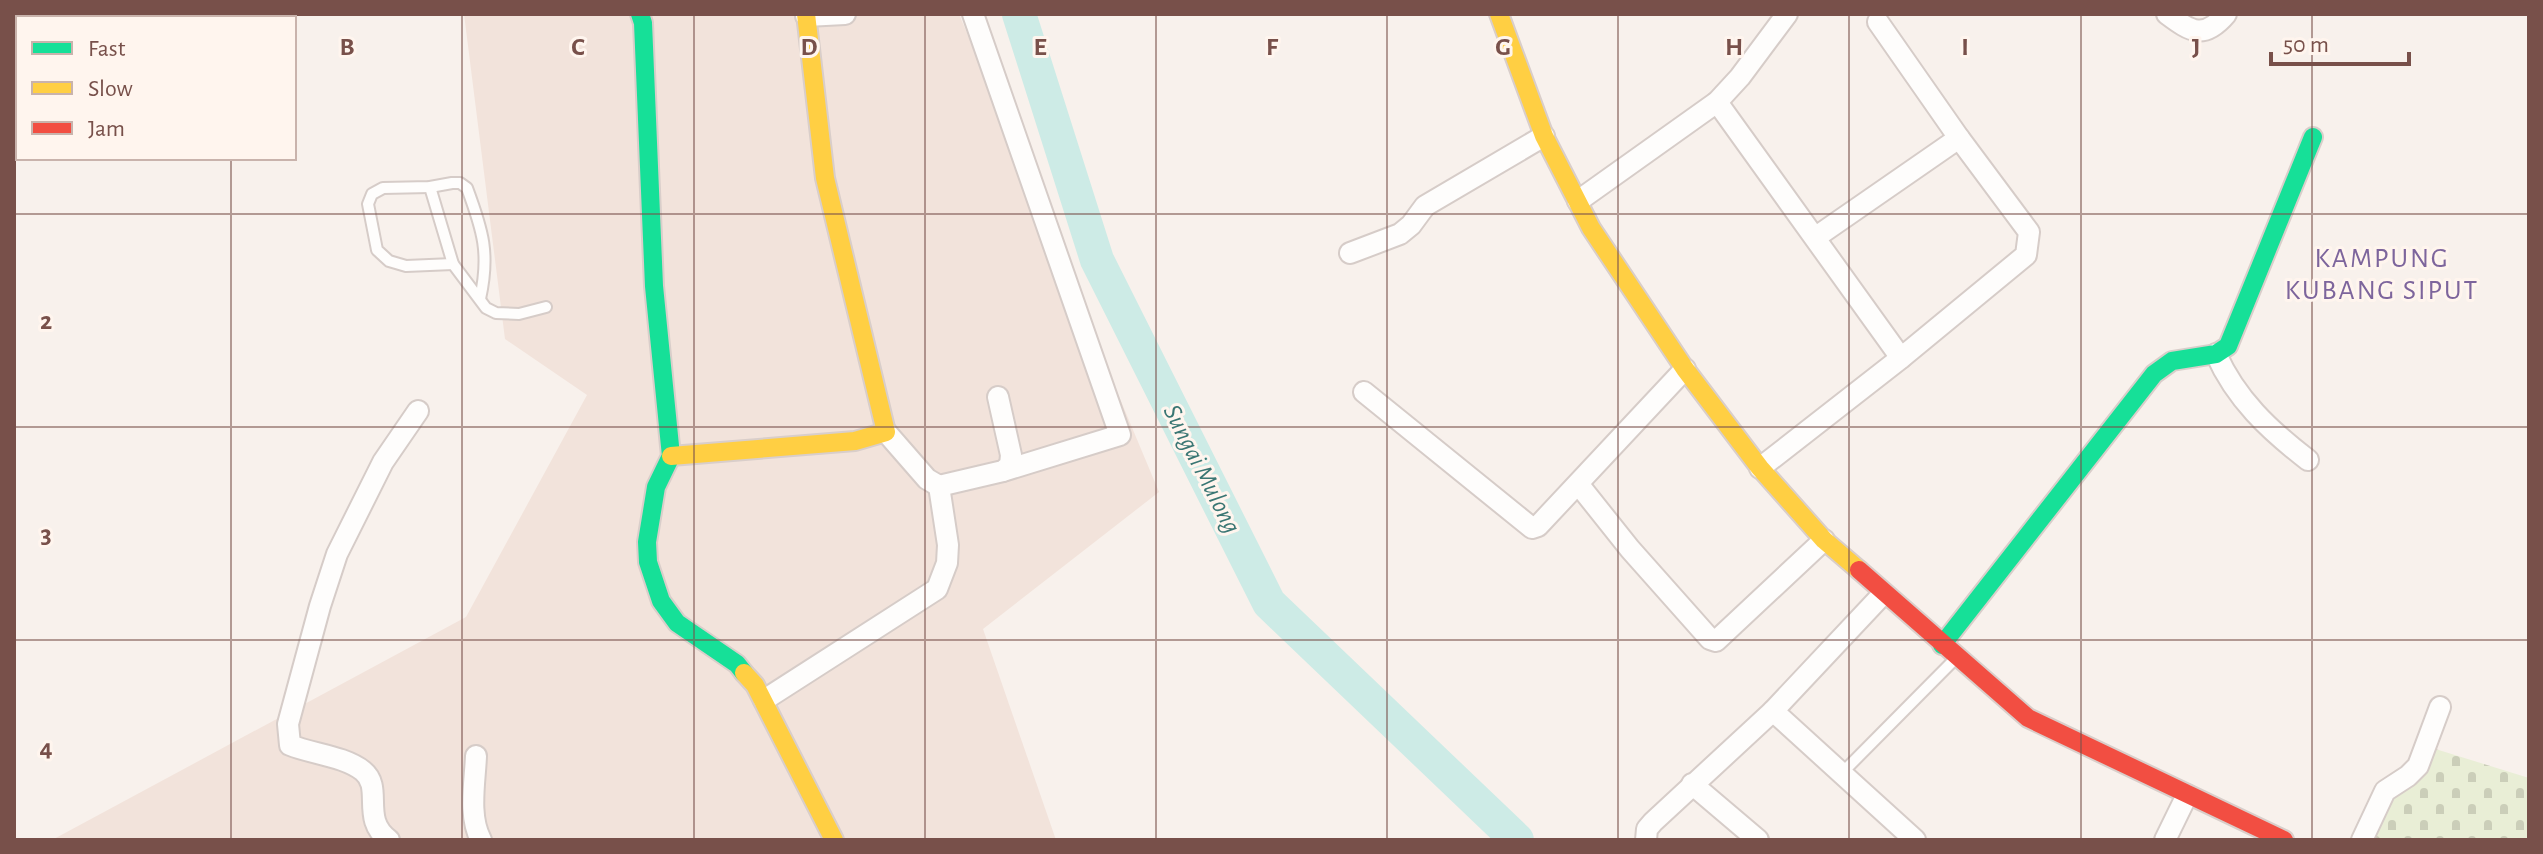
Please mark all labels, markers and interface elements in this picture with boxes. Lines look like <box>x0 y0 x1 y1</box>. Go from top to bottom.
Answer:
legend <box>16 16 296 160</box>
scale bar <box>2271 16 2409 66</box>
text: 50 m <box>2283 33 2329 57</box>
text: B <box>339 34 355 60</box>
text: C <box>571 34 585 60</box>
text: D <box>800 34 818 60</box>
text: E <box>1033 34 1047 60</box>
text: F <box>1266 34 1279 60</box>
text: G <box>1495 34 1511 60</box>
text: H <box>1725 34 1743 60</box>
text: I <box>1961 34 1969 60</box>
text: J <box>2192 34 2200 60</box>
text: Fast <box>88 37 126 61</box>
text: Slow <box>88 77 133 101</box>
text: Jam <box>88 117 125 141</box>
district label: KAMPUNG KUBANG SIPUT <box>2285 245 2479 305</box>
text: 2 <box>40 308 52 334</box>
water label: Sungai Mulong <box>1159 400 1245 538</box>
text: 3 <box>40 522 52 548</box>
text: 4 <box>39 735 53 761</box>

